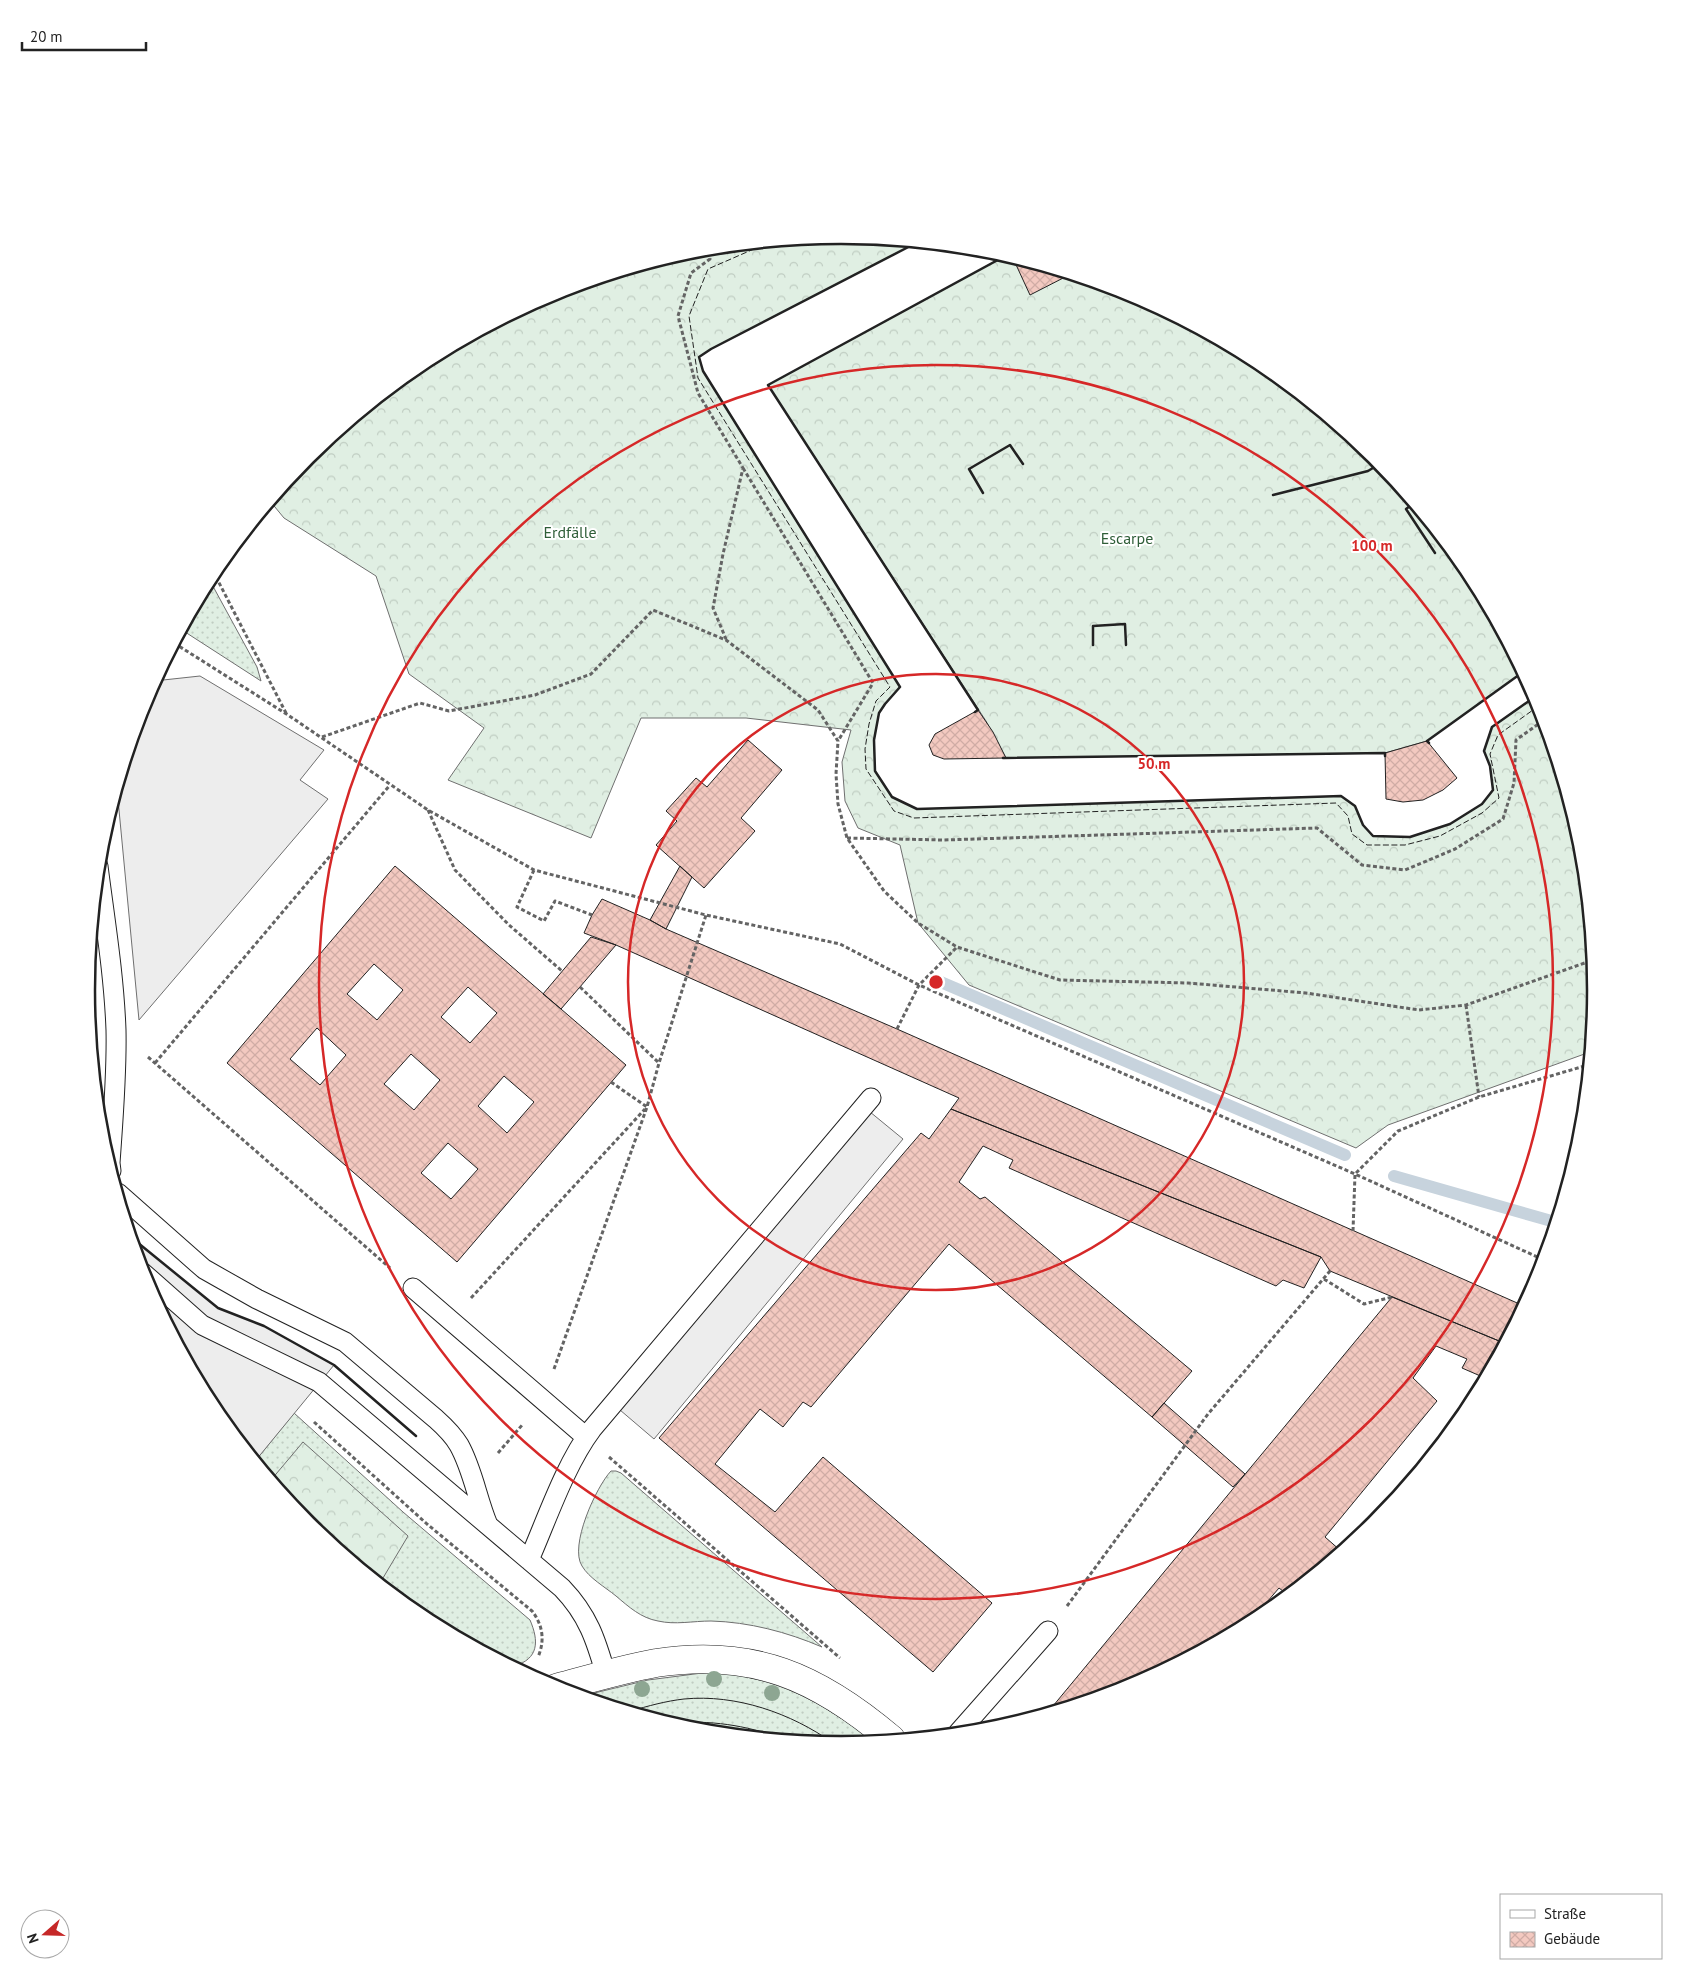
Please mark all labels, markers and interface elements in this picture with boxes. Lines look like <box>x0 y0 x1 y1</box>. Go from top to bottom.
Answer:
scale bar <box>22 20 146 52</box>
text: 20 m <box>30 27 63 46</box>
park label: Erdfälle <box>543 522 597 542</box>
park label: Escarpe <box>1101 528 1153 548</box>
text: 100 m <box>1351 536 1393 555</box>
text: 50 m <box>1138 754 1170 773</box>
centre of rings <box>927 973 945 991</box>
legend <box>1500 1894 1662 1959</box>
text: Straße <box>1544 1904 1586 1923</box>
north arrow <box>20 1909 70 1959</box>
text: Gebäude <box>1544 1929 1600 1948</box>
text: N <box>23 1931 43 1946</box>

